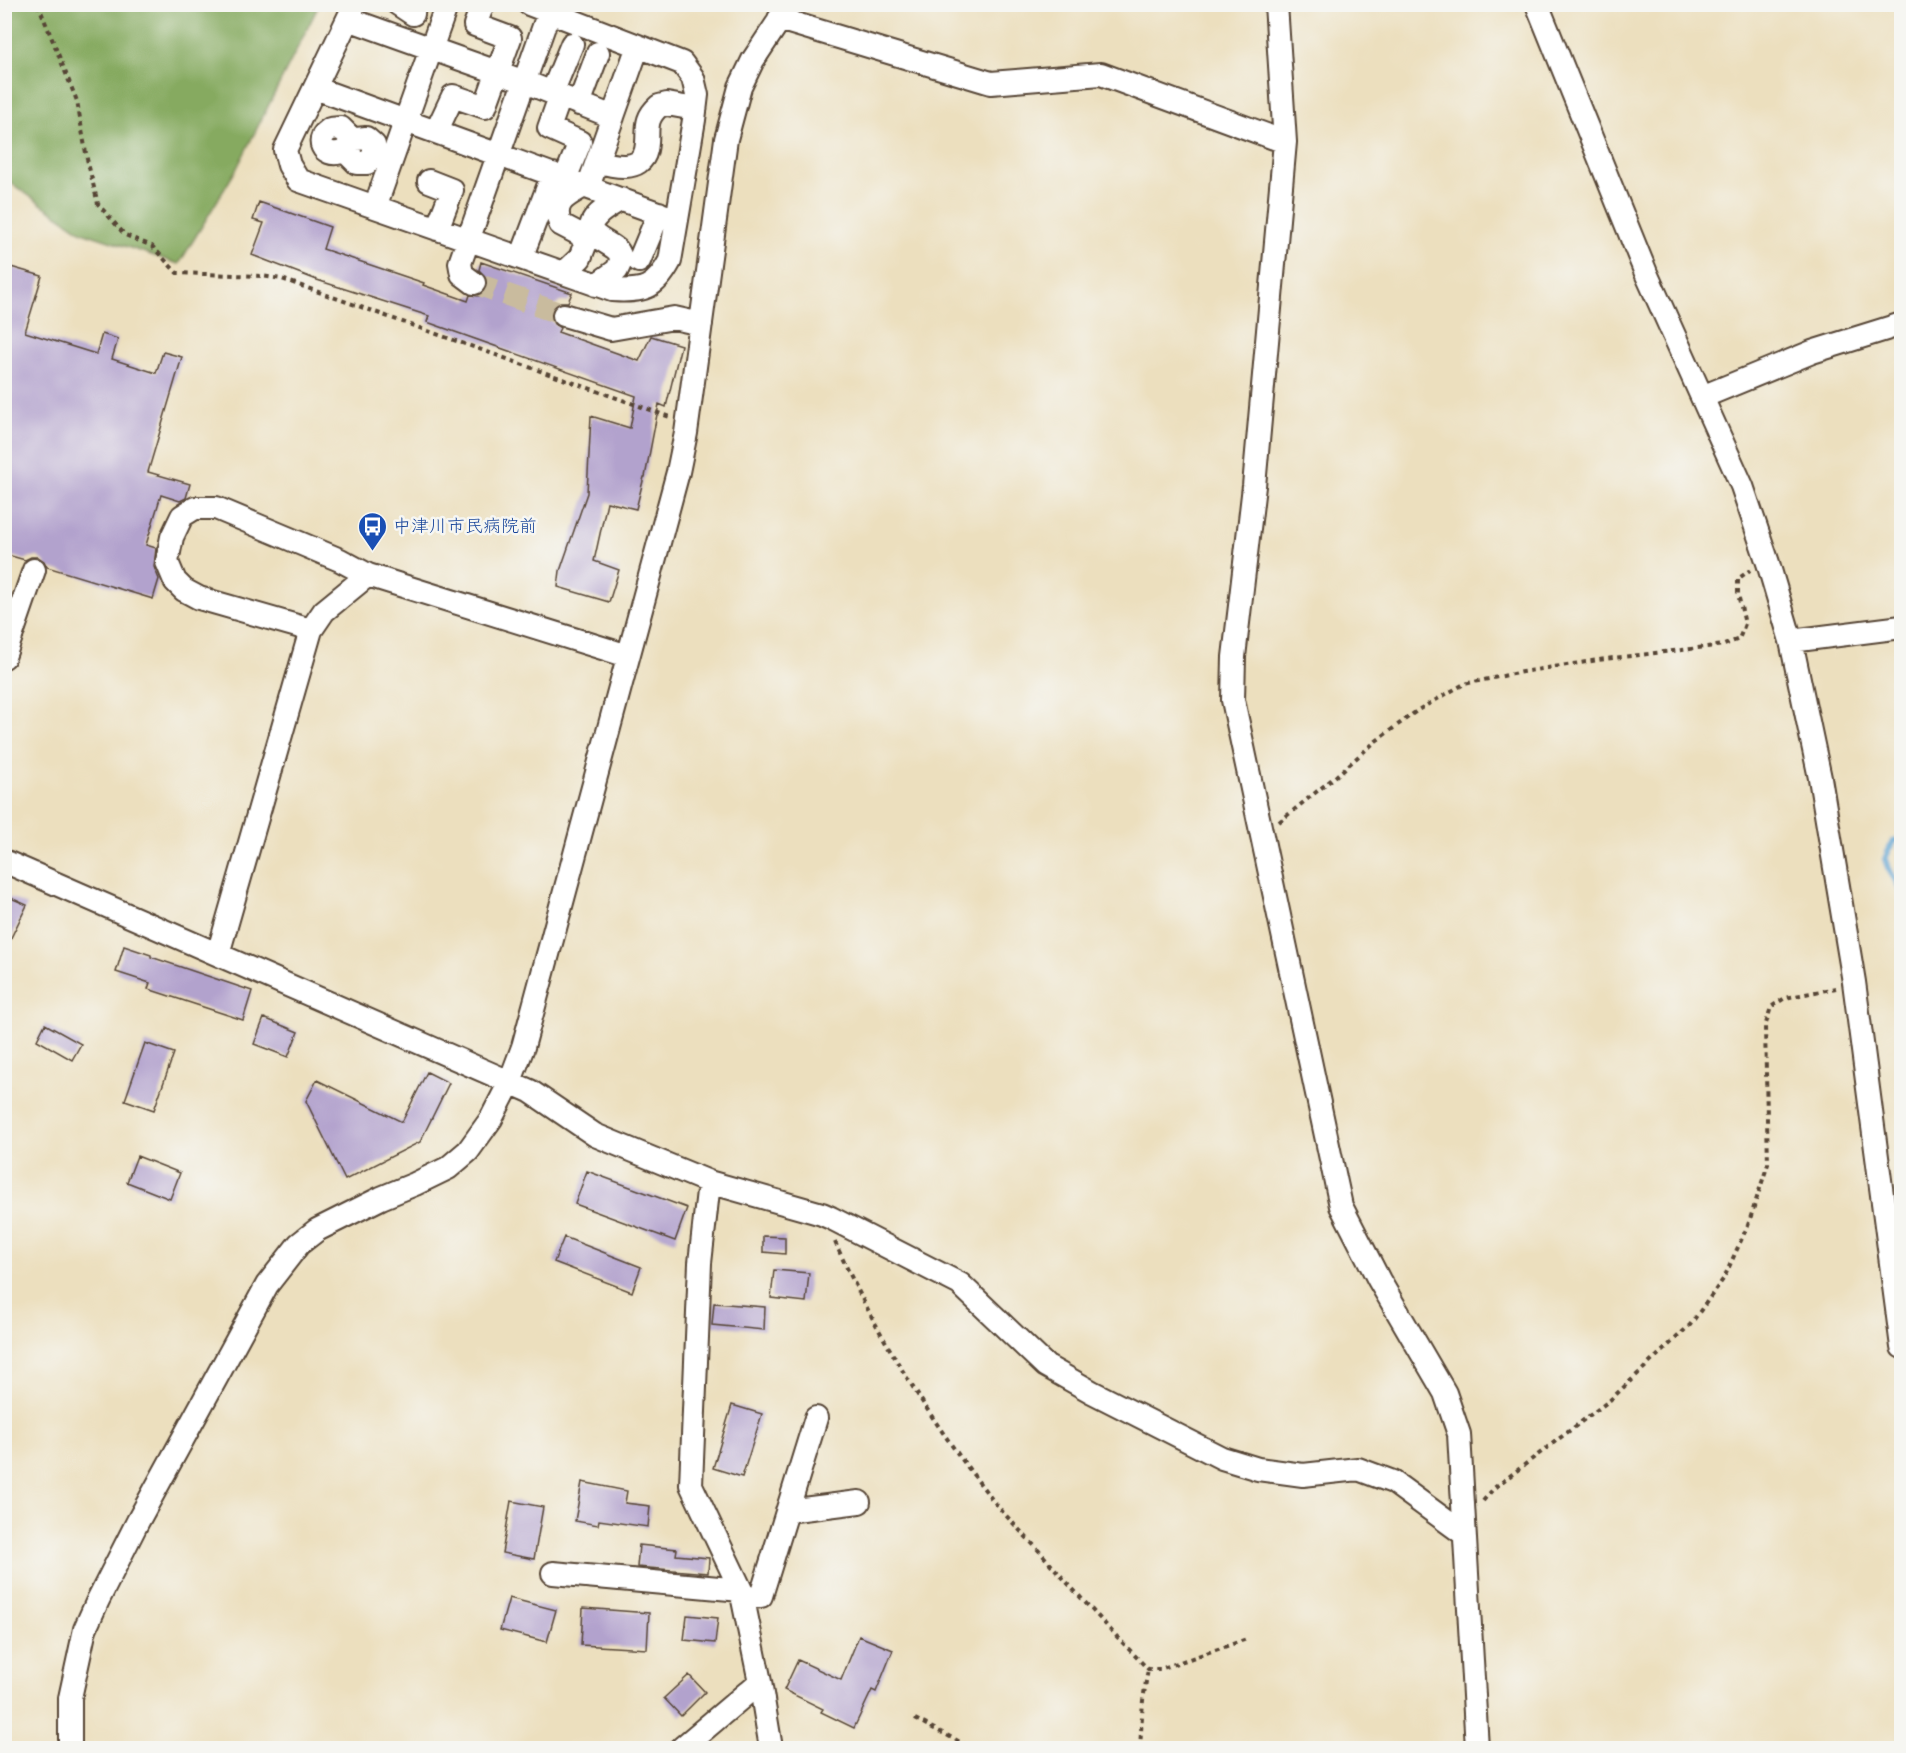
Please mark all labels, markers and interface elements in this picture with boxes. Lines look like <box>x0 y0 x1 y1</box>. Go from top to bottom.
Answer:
bus stop icon: 中津川市民病院前 <box>356 510 388 552</box>
place label: 中津川市民病院前 <box>393 513 537 538</box>

